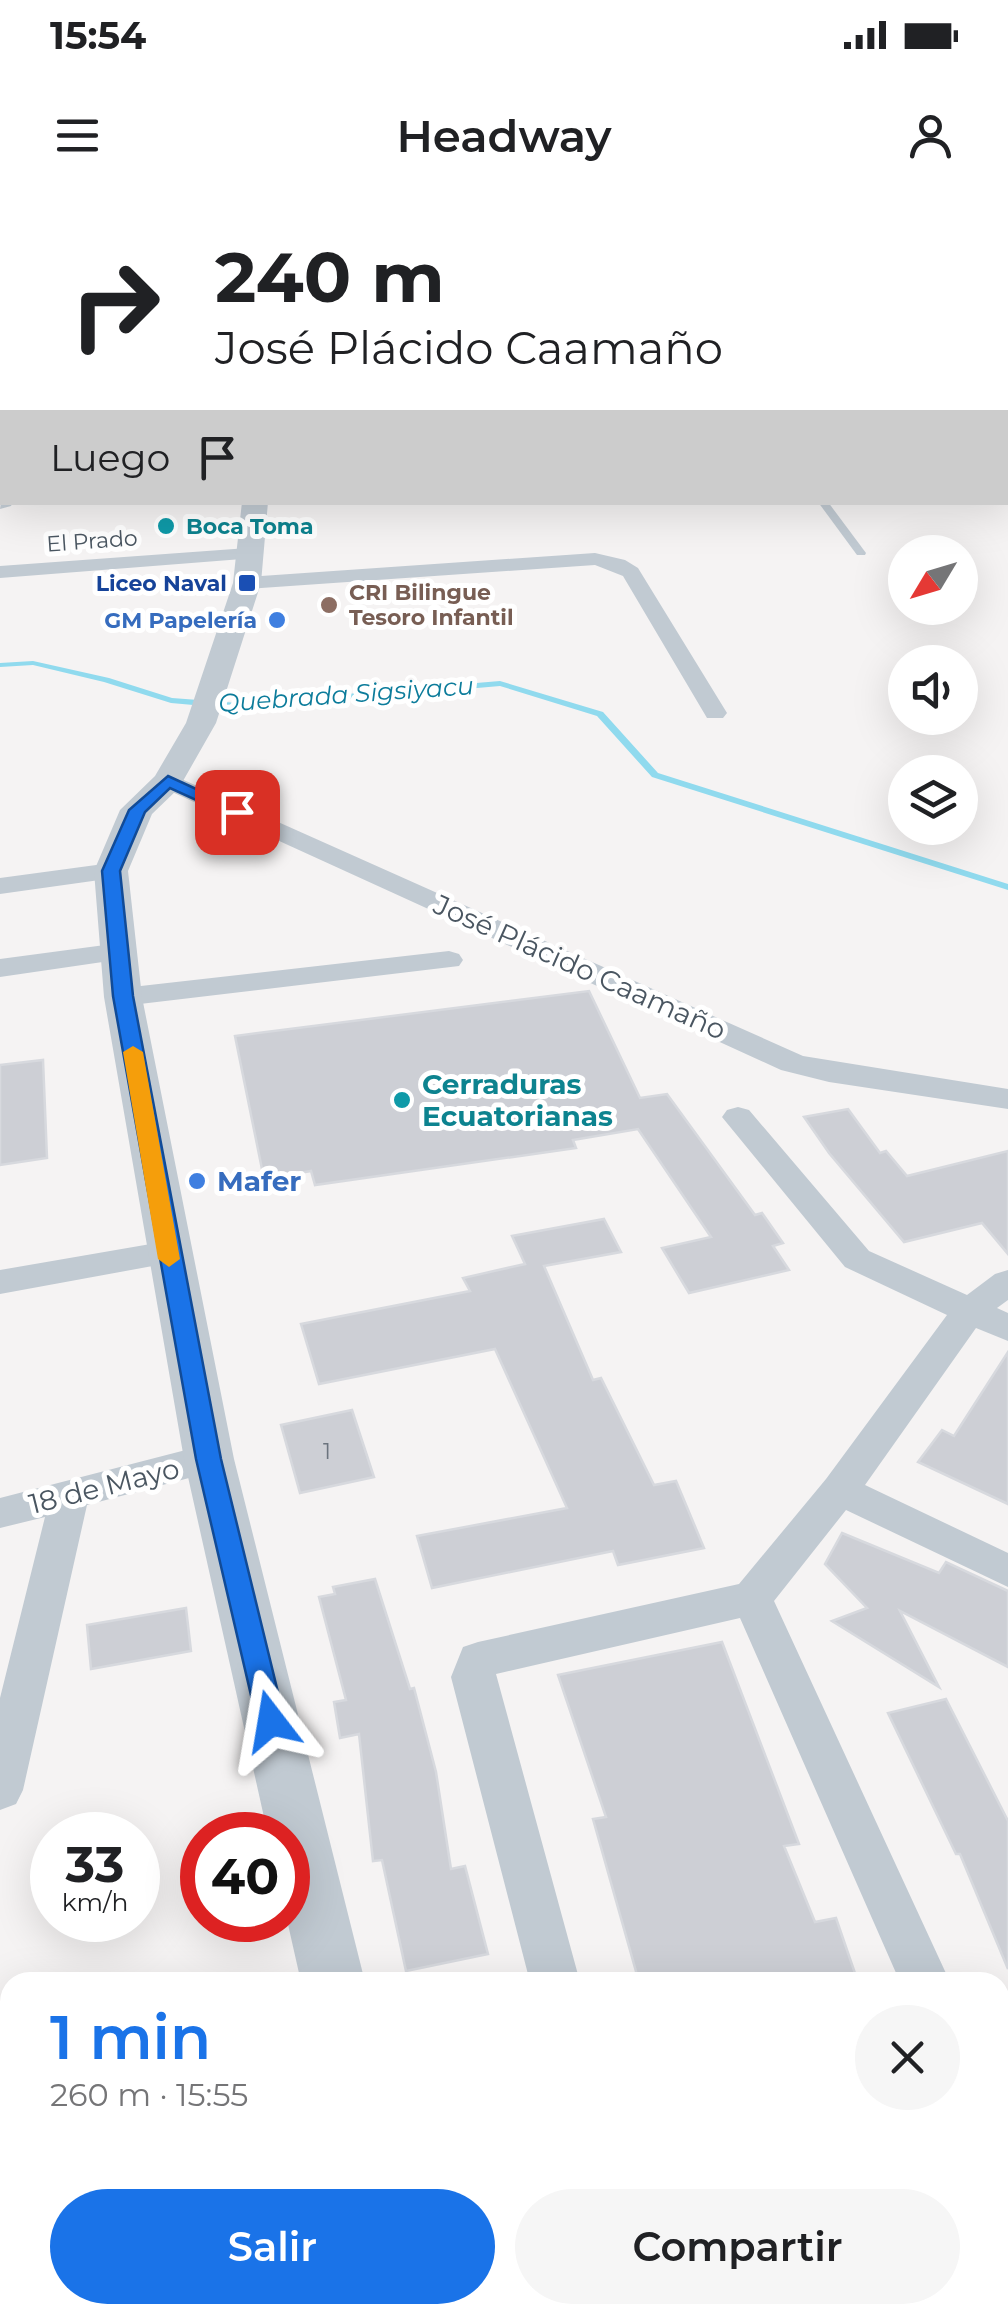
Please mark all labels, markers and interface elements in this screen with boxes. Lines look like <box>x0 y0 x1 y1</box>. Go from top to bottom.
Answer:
text: 15:54 <box>50 12 146 59</box>
icon: menu <box>50 108 105 163</box>
text: Headway <box>396 108 612 163</box>
icon: person <box>903 108 958 163</box>
text: 240 m <box>215 234 445 320</box>
icon: right <box>50 240 180 370</box>
text: José Plácido Caamaño <box>215 320 723 375</box>
icon: arrive <box>190 430 245 485</box>
text: Luego <box>50 434 170 481</box>
place label: Boca Toma <box>186 513 314 540</box>
marker: Boca Toma <box>155 515 177 537</box>
street label: El Prado <box>46 524 138 558</box>
north arrow <box>888 535 978 625</box>
map controls <box>888 535 978 845</box>
place label: Liceo Naval <box>96 570 227 597</box>
marker: Liceo Naval <box>236 572 258 594</box>
place label: CRI Bilingue Tesoro Infantil <box>349 579 514 631</box>
marker: CRI Bilingue Tesoro Infantil <box>318 594 340 616</box>
place label: GM Papelería <box>104 607 257 634</box>
marker: GM Papelería <box>266 609 288 631</box>
button: sound <box>888 645 978 735</box>
water label: Quebrada Sigsiyacu <box>217 670 475 718</box>
button: layers <box>888 755 978 845</box>
pin <box>195 770 280 855</box>
icon: arrive <box>210 785 265 840</box>
street label: José Plácido Caamaño <box>428 887 731 1047</box>
place label: Cerraduras Ecuatorianas <box>422 1067 613 1133</box>
marker: Cerraduras Ecuatorianas <box>391 1089 413 1111</box>
place label: Mafer <box>217 1164 301 1198</box>
marker: Mafer <box>186 1170 208 1192</box>
house number: 1 <box>323 1438 331 1465</box>
street label: 18 de Mayo <box>25 1451 183 1521</box>
position arrow <box>219 1669 323 1773</box>
speed limit sign: 40 <box>180 1812 310 1942</box>
text: 33 <box>66 1834 124 1895</box>
text: km/h <box>62 1887 128 1917</box>
text: 1 min <box>50 2001 211 2074</box>
button: close <box>855 2005 960 2110</box>
text: 260 m · 15:55 <box>50 2075 248 2114</box>
button: Salir <box>50 2189 495 2304</box>
button: Compartir <box>515 2189 960 2304</box>

